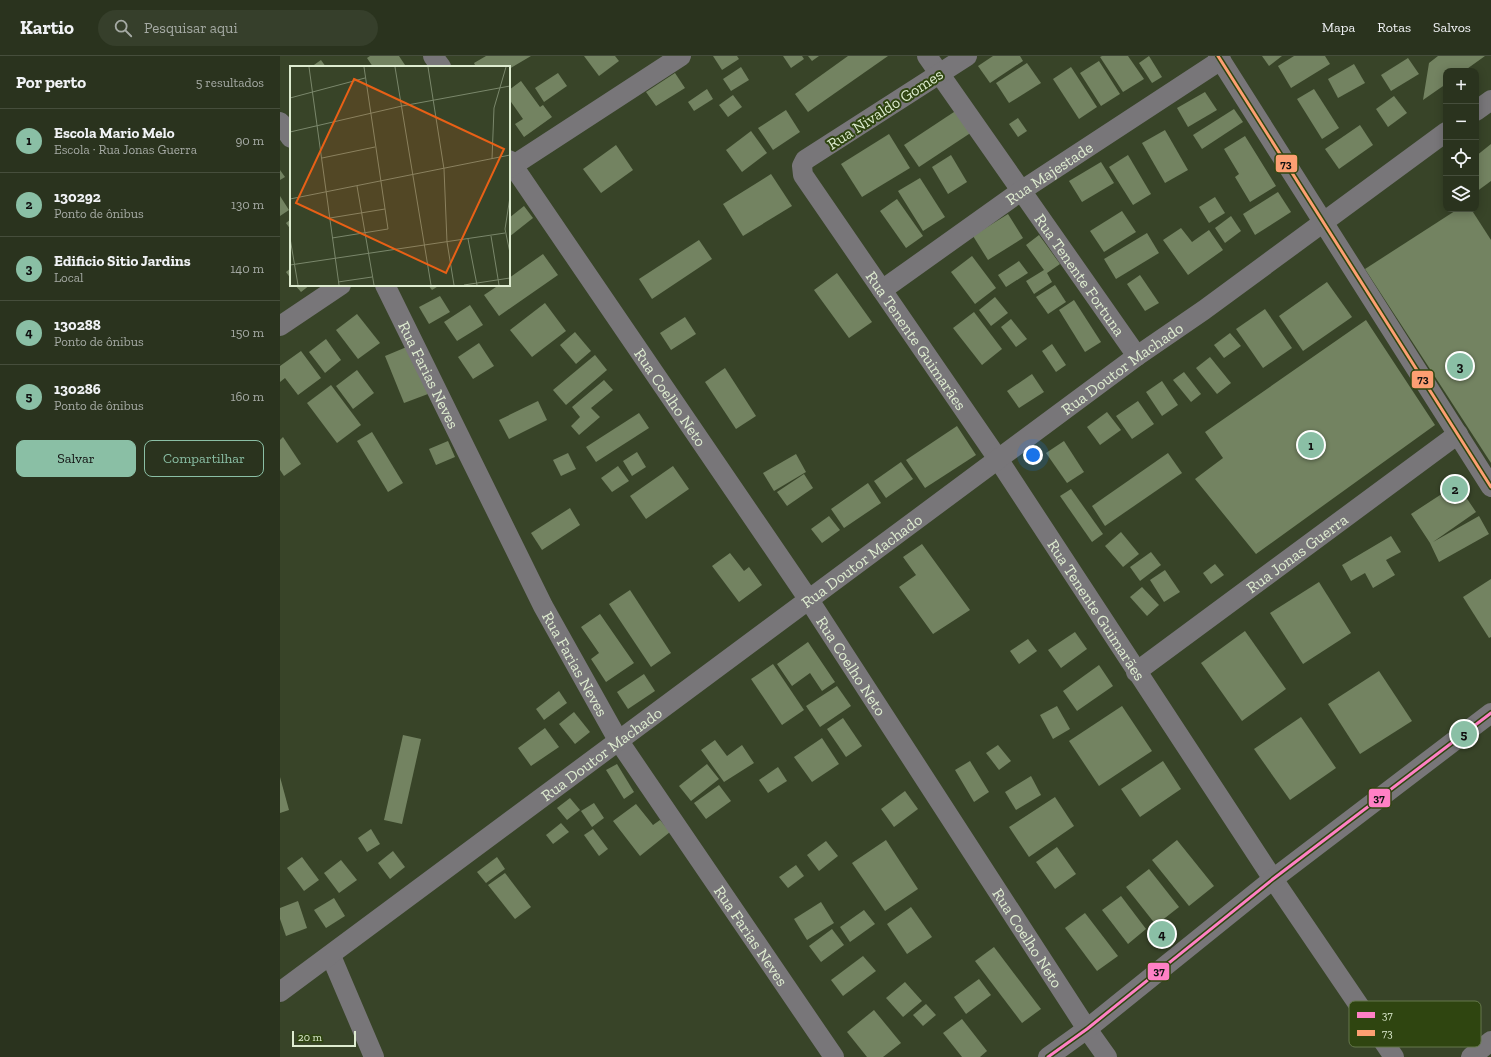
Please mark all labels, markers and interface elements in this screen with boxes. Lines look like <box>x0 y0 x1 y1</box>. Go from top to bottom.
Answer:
search box <box>98 10 378 46</box>
text: Kartio <box>20 16 74 39</box>
icon: search <box>112 17 134 39</box>
text: Pesquisar aqui <box>144 19 238 37</box>
text: Mapa <box>1322 19 1355 36</box>
text: Rotas <box>1377 19 1411 36</box>
text: Salvos <box>1433 19 1471 36</box>
street label: Rua Nivaldo Gomes <box>823 64 947 154</box>
inset map <box>290 66 510 286</box>
map controls <box>1443 68 1479 212</box>
button: + <box>1443 68 1479 104</box>
text: Por perto <box>16 72 86 92</box>
text: 5 resultados <box>196 75 264 90</box>
button: − <box>1443 104 1479 140</box>
text: Escola Mario Melo <box>54 124 175 142</box>
text: 1 <box>26 133 32 148</box>
text: 90 m <box>235 133 264 148</box>
street label: Rua Majestade <box>1002 137 1096 209</box>
button: locate <box>1443 140 1479 176</box>
text: Escola · Rua Jonas Guerra <box>54 142 197 157</box>
line badge: 73 <box>1275 154 1298 173</box>
text: 73 <box>1280 158 1292 171</box>
button: layers <box>1443 176 1479 212</box>
text: 130292 <box>54 188 101 206</box>
text: 2 <box>26 197 32 212</box>
text: 130 m <box>231 197 264 212</box>
text: Ponto de ônibus <box>54 206 144 221</box>
street label: Rua Tenente Fortuna <box>1031 210 1130 340</box>
text: Edificio Sitio Jardins <box>54 252 191 270</box>
text: 3 <box>26 261 32 276</box>
text: 140 m <box>230 261 264 276</box>
street label: Rua Tenente Guimarães <box>862 267 971 414</box>
text: Local <box>54 270 84 285</box>
text: 130288 <box>54 316 101 334</box>
street label: Rua Farias Neves <box>395 318 464 432</box>
street label: Rua Doutor Machado <box>1057 318 1187 419</box>
text: 4 <box>25 325 33 340</box>
text: 150 m <box>231 325 264 340</box>
text: Ponto de ônibus <box>54 334 144 349</box>
street label: Rua Coelho Neto <box>631 344 711 450</box>
pin: 3 <box>1447 351 1473 381</box>
line badge: 73 <box>1411 370 1434 389</box>
text: 73 <box>1417 373 1429 386</box>
text: 130286 <box>54 380 101 398</box>
text: 5 <box>26 389 32 404</box>
text: 160 m <box>230 389 264 404</box>
text: Ponto de ônibus <box>54 398 144 413</box>
pin: 1 <box>1298 430 1324 460</box>
button: Salvar <box>16 440 136 477</box>
button: Compartilhar <box>144 440 264 477</box>
your location <box>1023 445 1043 465</box>
pin: 2 <box>1442 474 1468 504</box>
street label: Rua Doutor Machado <box>797 509 926 612</box>
street label: Rua Jonas Guerra <box>1242 509 1352 597</box>
street label: Rua Tenente Guimarães <box>1044 536 1150 684</box>
street label: Rua Farias Neves <box>538 608 612 720</box>
street label: Rua Coelho Neto <box>813 613 891 719</box>
street label: Rua Doutor Machado <box>537 703 665 805</box>
pin: 5 <box>1451 719 1477 749</box>
line badge: 37 <box>1368 788 1391 808</box>
text: 37 <box>1373 792 1385 805</box>
street label: Rua Farias Neves <box>710 882 792 989</box>
street label: Rua Coelho Neto <box>989 885 1067 991</box>
pin: 4 <box>1149 919 1175 949</box>
line badge: 37 <box>1147 962 1170 981</box>
text: 37 <box>1153 965 1165 978</box>
legend <box>1349 1001 1481 1047</box>
text: 37 <box>1382 1009 1393 1022</box>
text: 73 <box>1382 1027 1393 1040</box>
scale bar <box>292 1029 356 1048</box>
text: 20 m <box>298 1031 322 1044</box>

